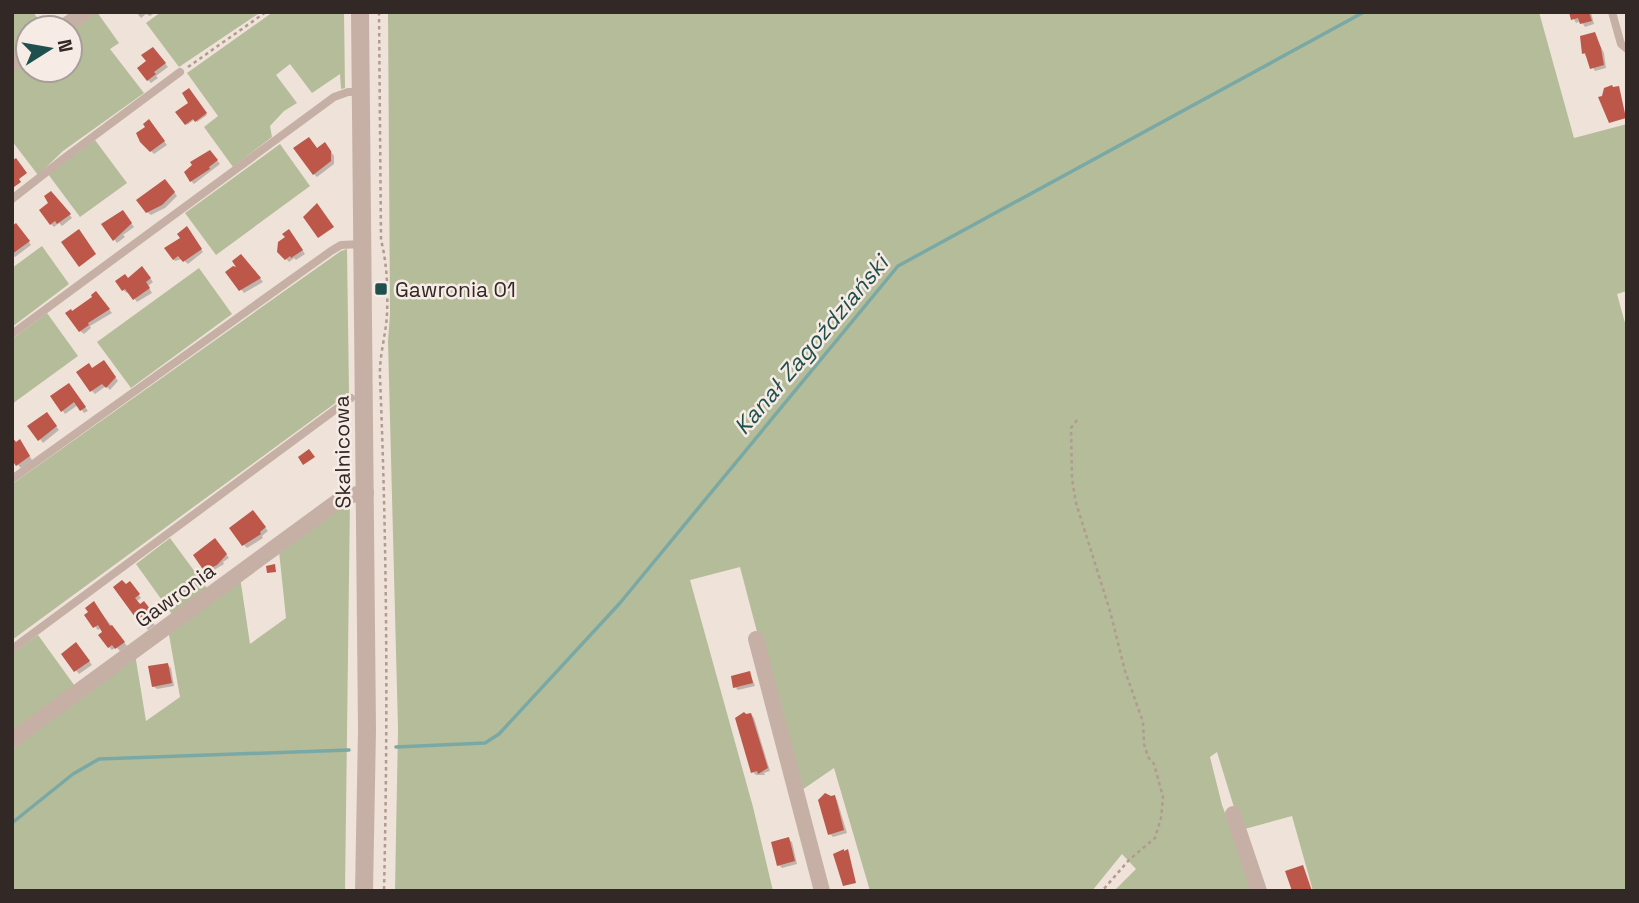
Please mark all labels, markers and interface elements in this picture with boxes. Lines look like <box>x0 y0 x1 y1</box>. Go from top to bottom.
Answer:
north arrow <box>14 14 84 84</box>
text: N <box>52 37 79 54</box>
water label: Kanał Zagoździański <box>727 247 896 441</box>
place label: Gawronia 01 <box>395 276 516 303</box>
marker: Gawronia 01 <box>373 281 389 297</box>
street label: Skalnicowa <box>328 395 356 509</box>
street label: Gawronia <box>129 557 221 633</box>

